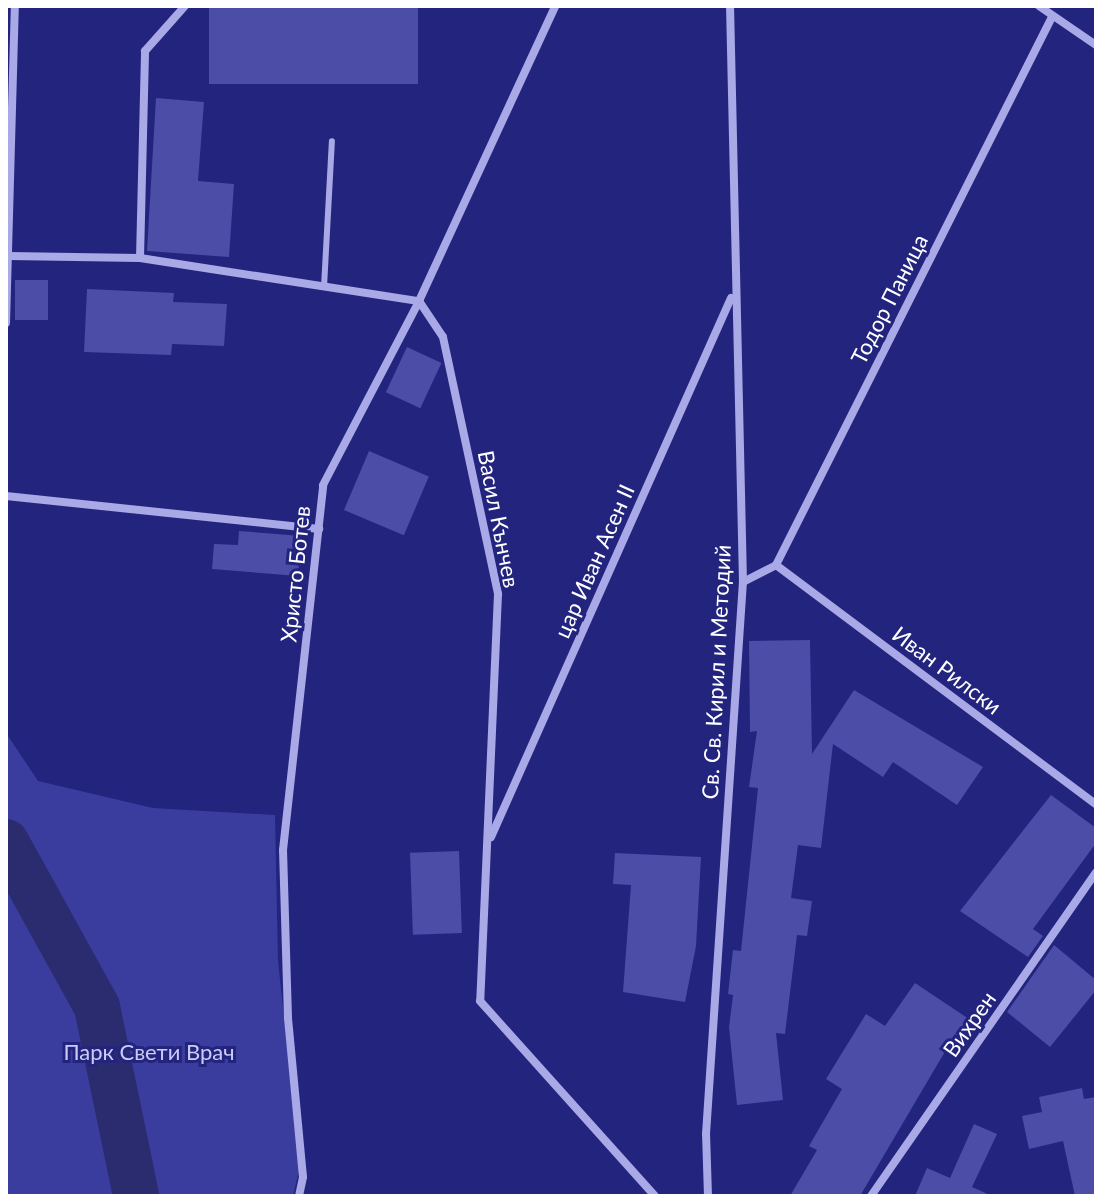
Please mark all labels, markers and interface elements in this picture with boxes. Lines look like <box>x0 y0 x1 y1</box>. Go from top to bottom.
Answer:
street label: Тодор Паница <box>845 230 933 368</box>
street label: Васил Кънчев <box>473 448 525 590</box>
street label: цар Иван Асен II <box>548 480 640 642</box>
street label: Христо Ботев <box>275 504 315 644</box>
street label: Св. Св. Кирил и Методий <box>696 544 736 800</box>
street label: Иван Рилски <box>887 620 1007 720</box>
street label: Вихрен <box>937 986 1001 1062</box>
park label: Парк Свети Врач <box>63 1039 235 1065</box>

